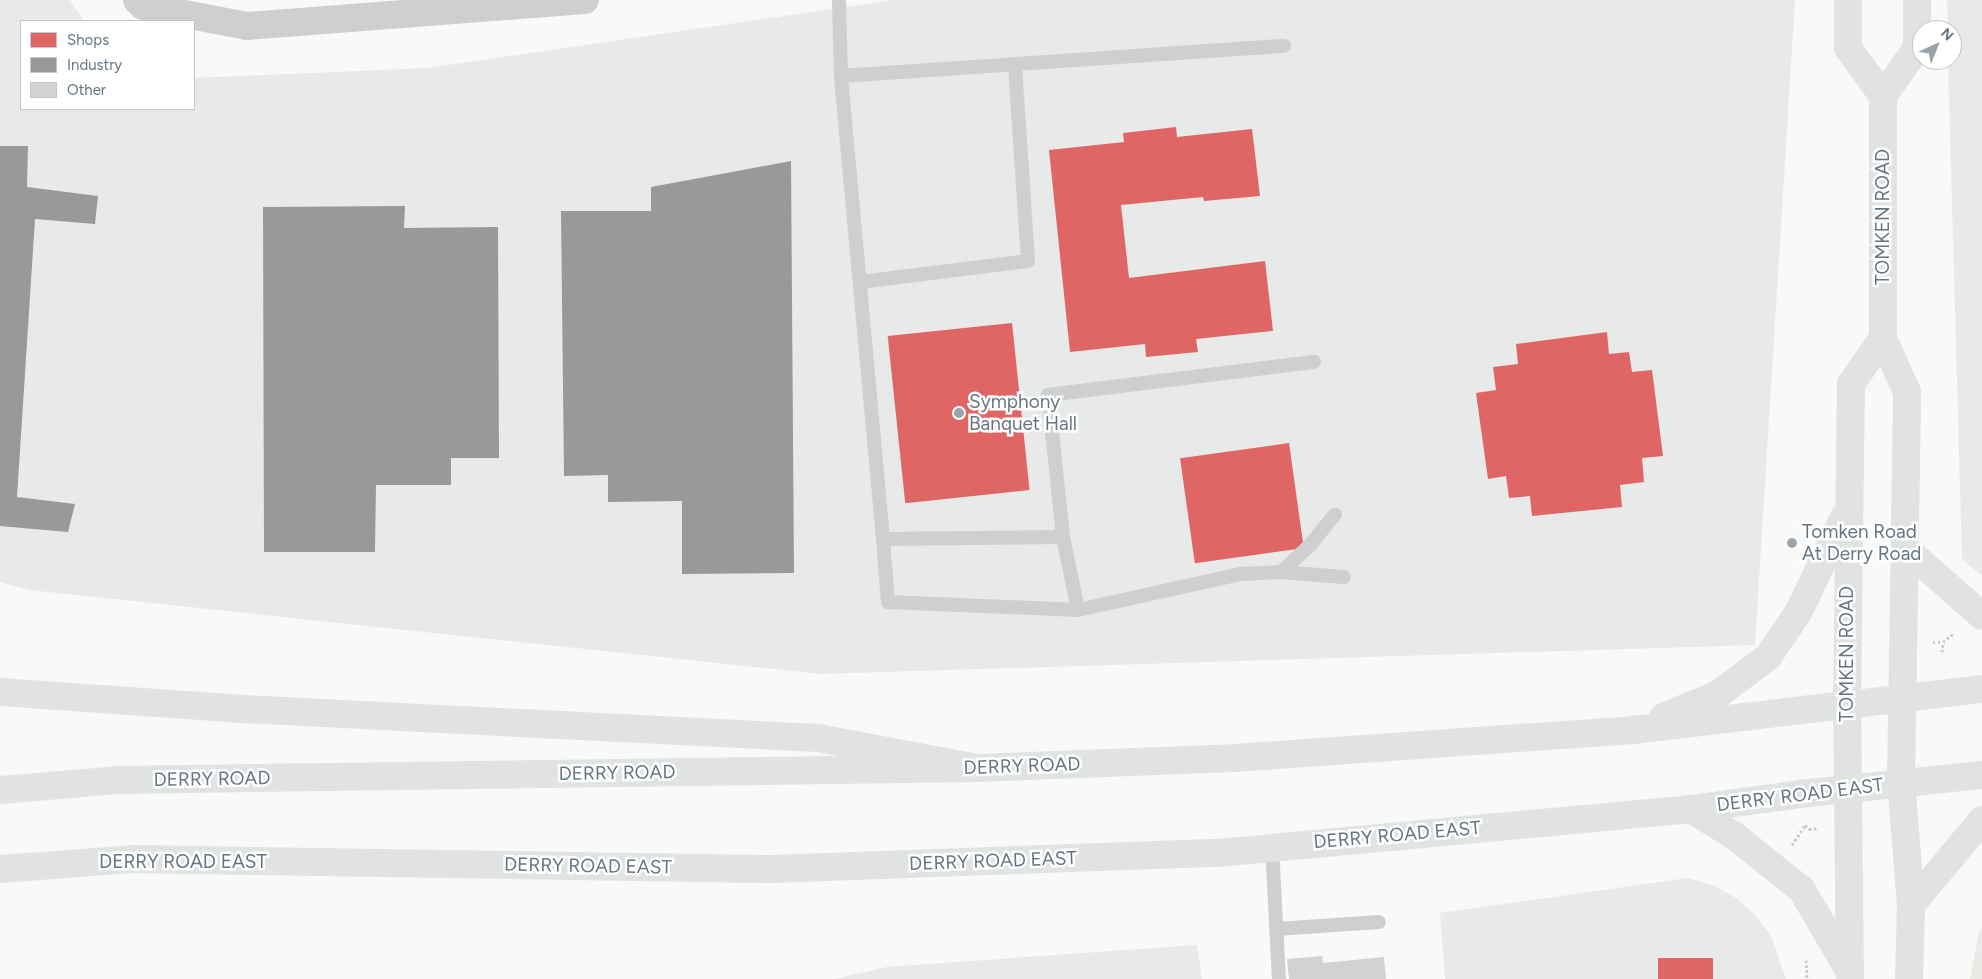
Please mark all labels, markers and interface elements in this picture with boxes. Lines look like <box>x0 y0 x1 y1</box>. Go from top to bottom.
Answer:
legend <box>20 20 195 110</box>
north arrow <box>1912 20 1962 70</box>
text: N <box>1937 25 1957 44</box>
text: Shops <box>67 31 109 49</box>
text: Industry <box>67 56 122 74</box>
text: Other <box>67 81 106 99</box>
street label: TOMKEN ROAD <box>1872 149 1894 285</box>
place label: Symphony Banquet Hall <box>969 391 1077 435</box>
marker: Symphony Banquet Hall <box>953 407 965 419</box>
place label: Tomken Road At Derry Road <box>1802 521 1921 565</box>
marker: Tomken Road At Derry Road <box>1786 537 1798 549</box>
street label: TOMKEN ROAD <box>1836 586 1858 722</box>
street label: DERRY ROAD <box>963 753 1081 779</box>
street label: DERRY ROAD <box>558 761 676 785</box>
street label: DERRY ROAD <box>153 767 271 791</box>
street label: DERRY ROAD EAST <box>1715 773 1885 817</box>
street label: DERRY ROAD EAST <box>1312 816 1482 854</box>
street label: DERRY ROAD EAST <box>909 847 1077 875</box>
street label: DERRY ROAD EAST <box>99 851 267 873</box>
street label: DERRY ROAD EAST <box>504 853 672 879</box>

